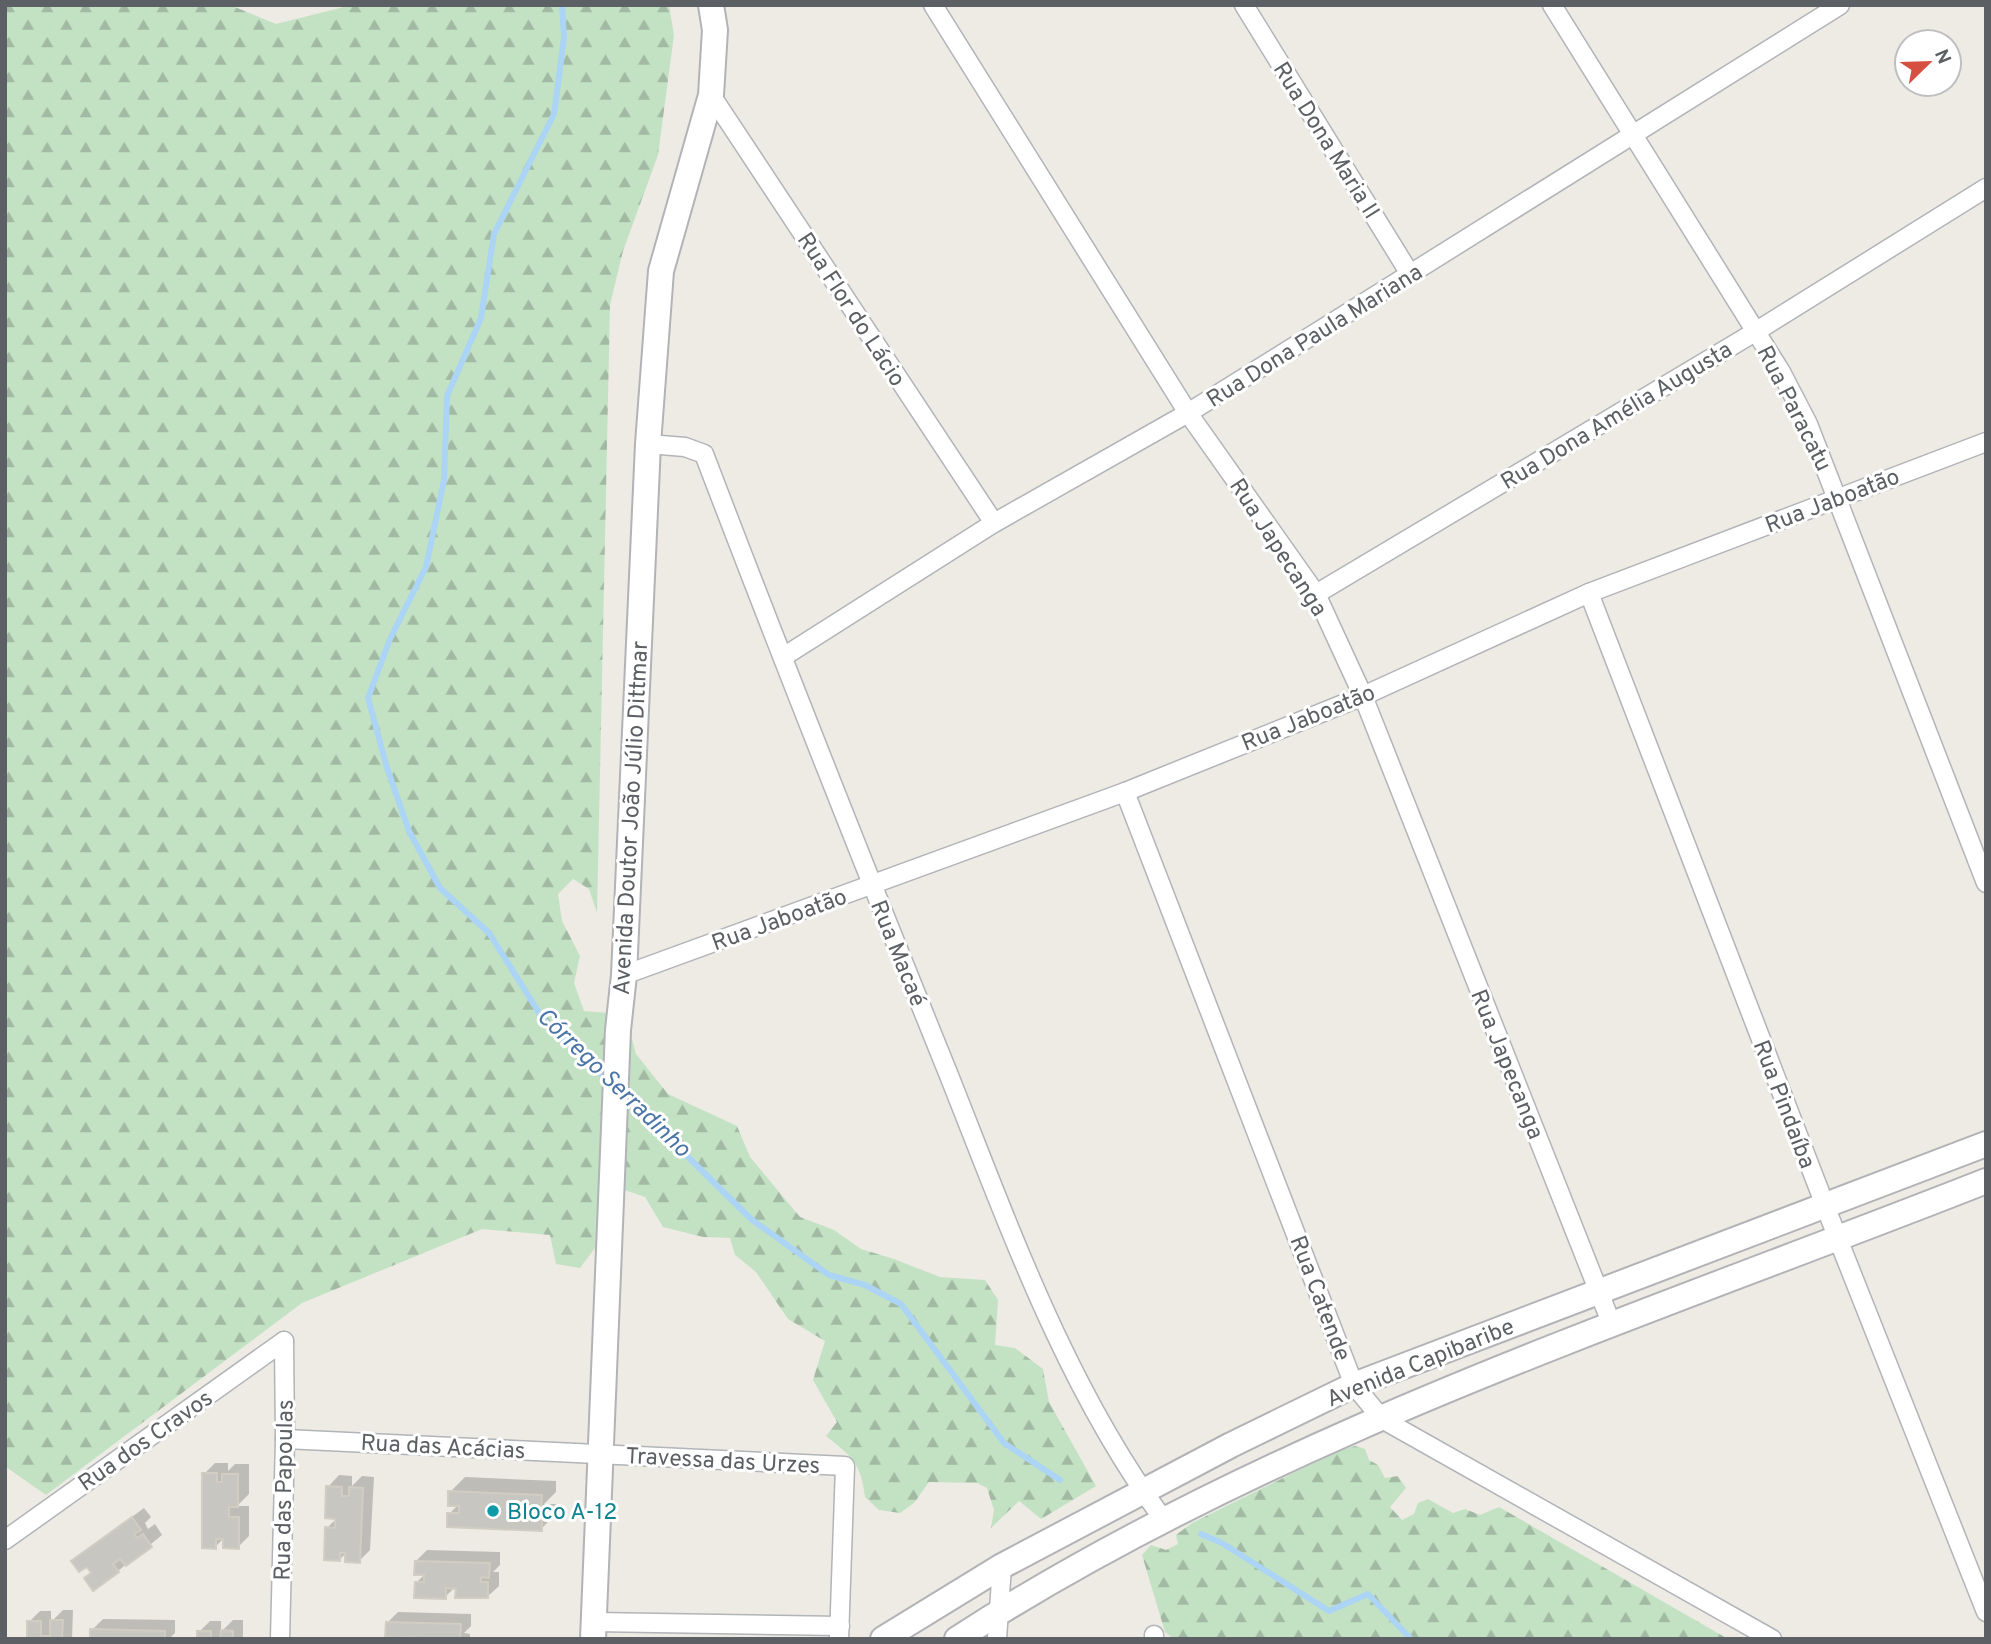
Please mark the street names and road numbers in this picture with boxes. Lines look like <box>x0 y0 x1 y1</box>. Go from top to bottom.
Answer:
street label: Rua Dona Maria II <box>1265 57 1385 225</box>
street label: Rua Flor do Lácio <box>789 228 911 393</box>
street label: Rua Dona Paula Mariana <box>1202 259 1429 415</box>
street label: Rua Dona Amélia Augusta <box>1496 336 1738 498</box>
street label: Rua Paracatu <box>1749 342 1837 477</box>
street label: Rua Jaboatão <box>1761 463 1904 541</box>
street label: Rua Japecanga <box>1221 474 1332 623</box>
street label: Avenida Doutor João Júlio Dittmar <box>609 640 656 996</box>
street label: Rua Jaboatão <box>1238 679 1380 759</box>
street label: Rua Jaboatão <box>708 883 851 959</box>
street label: Rua Macaé <box>862 897 931 1011</box>
street label: Rua Japecanga <box>1462 986 1549 1144</box>
street label: Rua Pindaíba <box>1745 1036 1820 1173</box>
street label: Rua Catende <box>1282 1232 1356 1366</box>
street label: Avenida Capibaribe <box>1323 1313 1519 1415</box>
street label: Rua dos Cravos <box>74 1385 219 1499</box>
street label: Rua das Papoulas <box>269 1399 302 1581</box>
street label: Rua das Acácias <box>360 1430 526 1467</box>
street label: Travessa das Urzes <box>625 1443 821 1482</box>

